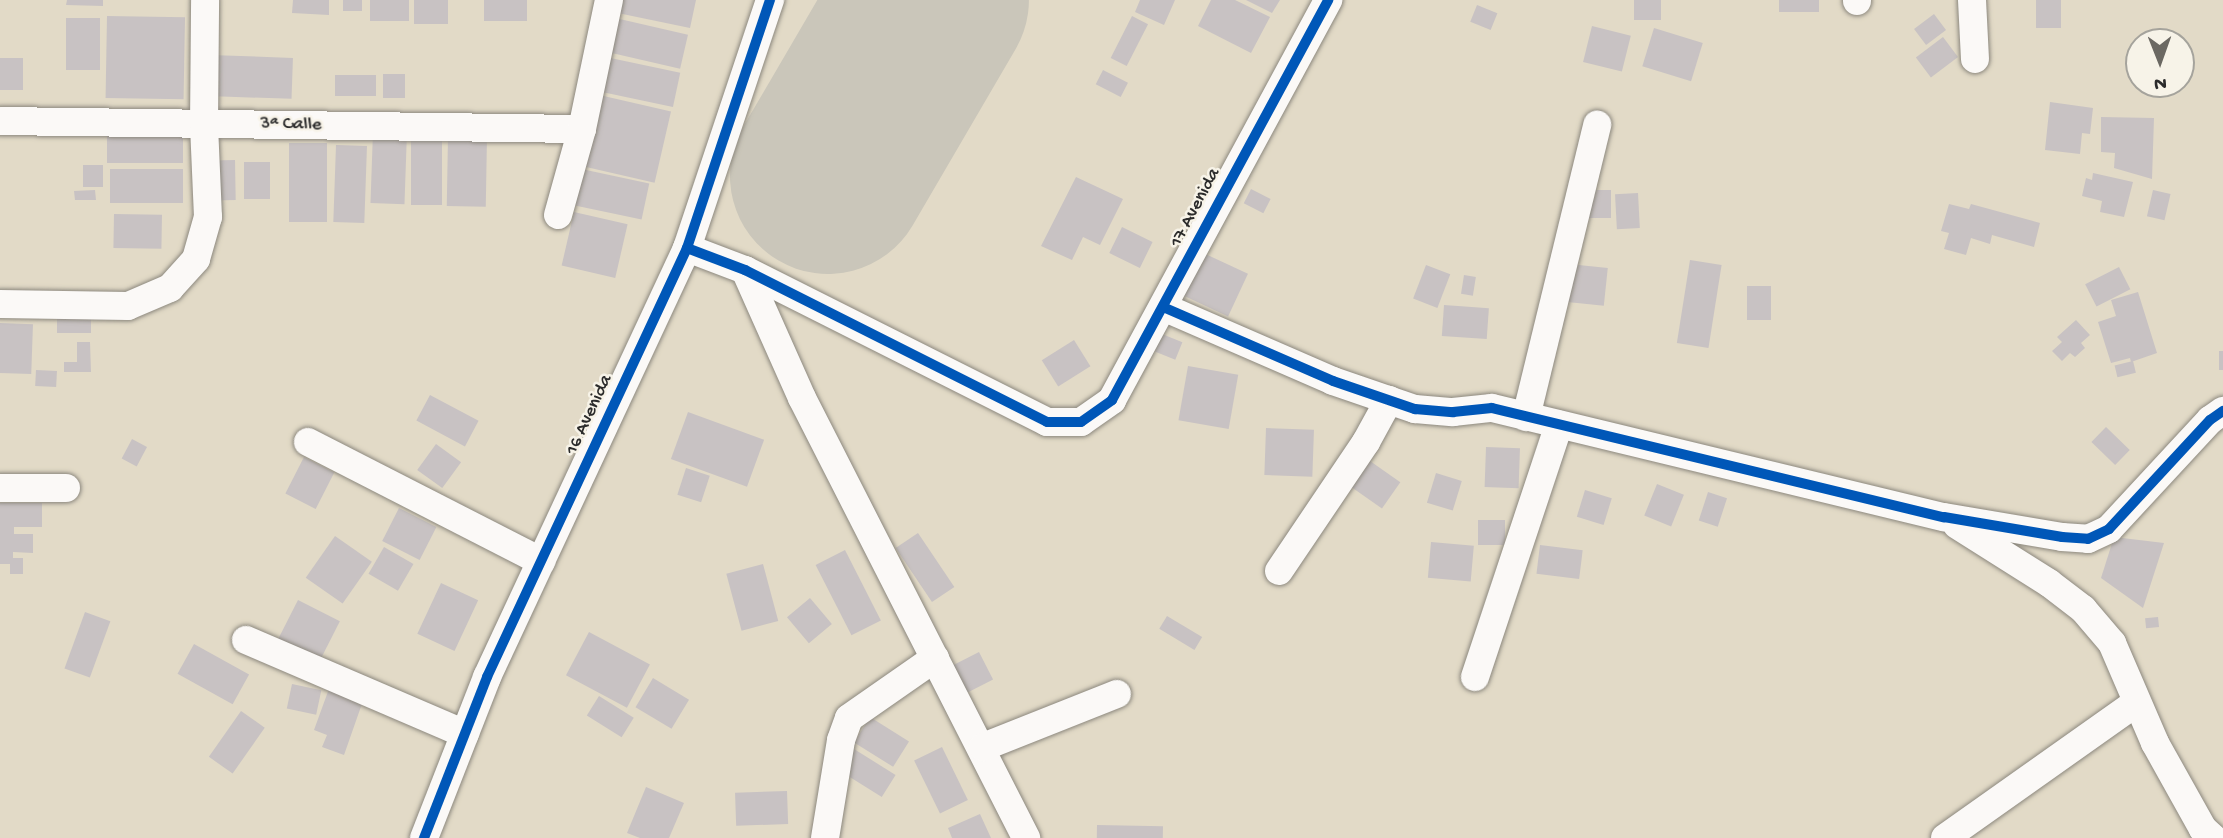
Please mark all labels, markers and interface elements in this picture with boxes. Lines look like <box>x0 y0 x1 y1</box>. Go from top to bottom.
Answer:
north arrow <box>2125 28 2195 98</box>
text: N <box>2154 71 2167 94</box>
street label: 3ª Calle <box>260 113 322 137</box>
street label: 17 Avenida <box>1166 165 1226 251</box>
street label: 16 Avenida <box>561 371 619 459</box>

